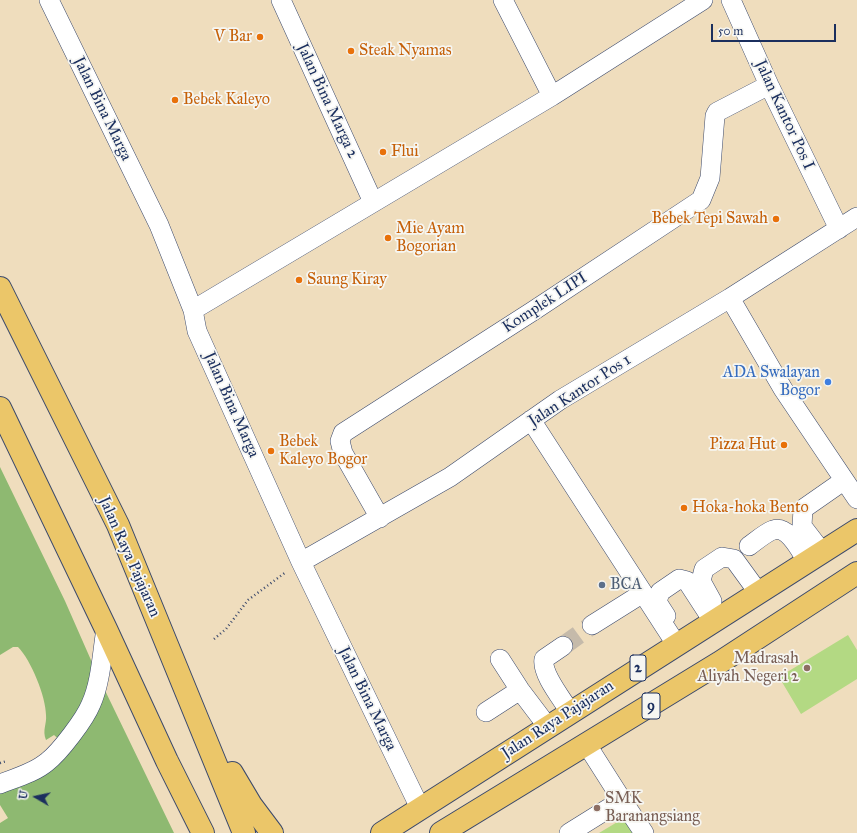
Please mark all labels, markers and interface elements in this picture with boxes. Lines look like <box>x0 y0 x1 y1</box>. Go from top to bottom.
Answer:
scale bar <box>713 16 838 42</box>
text: 50 m <box>718 24 743 38</box>
place label: V Bar <box>214 27 252 47</box>
marker: V Bar <box>255 32 265 42</box>
street label: Jalan Bina Marga 2 <box>292 40 362 162</box>
place label: Steak Nyamas <box>359 41 452 61</box>
marker: Steak Nyamas <box>346 46 356 56</box>
street label: Jalan Bina Marga <box>69 54 135 164</box>
street label: Jalan Kantor Pos I <box>750 57 818 173</box>
place label: Bebek Kaleyo <box>183 90 270 110</box>
marker: Bebek Kaleyo <box>170 95 180 105</box>
place label: Flui <box>391 142 419 162</box>
marker: Flui <box>378 147 388 157</box>
place label: Bebek Tepi Sawah <box>651 209 768 229</box>
marker: Bebek Tepi Sawah <box>771 214 781 224</box>
place label: Mie Ayam Bogorian <box>396 219 465 257</box>
marker: Mie Ayam Bogorian <box>383 233 393 243</box>
street label: Komplek LIPI <box>499 269 591 337</box>
place label: Saung Kiray <box>307 270 387 290</box>
marker: Saung Kiray <box>294 275 304 285</box>
street label: Jalan Bina Marga <box>199 349 263 461</box>
street label: Jalan Kantor Pos 1 <box>525 351 635 431</box>
place label: ADA Swalayan Bogor <box>723 363 820 401</box>
marker: ADA Swalayan Bogor <box>823 377 833 387</box>
place label: Bebek Kaleyo Bogor <box>279 432 367 470</box>
place label: Pizza Hut <box>710 435 776 455</box>
marker: Pizza Hut <box>779 440 789 450</box>
marker: Bebek Kaleyo Bogor <box>266 446 276 456</box>
street label: Jalan Raya Pajajaran <box>94 494 164 620</box>
place label: Hoka-hoka Bento <box>692 498 809 518</box>
marker: Hoka-hoka Bento <box>679 503 689 513</box>
place label: BCA <box>610 575 642 595</box>
marker: BCA <box>597 580 607 590</box>
street label: Jalan Bina Marga <box>334 644 400 754</box>
place label: Madrasah Aliyah Negeri 2 <box>697 649 799 687</box>
road number: 2 <box>630 655 646 681</box>
marker: Madrasah Aliyah Negeri 2 <box>802 663 812 673</box>
street label: Jalan Raya Pajajaran <box>498 677 618 763</box>
road number: 9 <box>642 693 660 719</box>
north arrow <box>16 777 56 817</box>
place label: SMK Baranangsiang <box>605 789 700 827</box>
text: U <box>17 790 31 800</box>
marker: SMK Baranangsiang <box>592 803 602 813</box>

